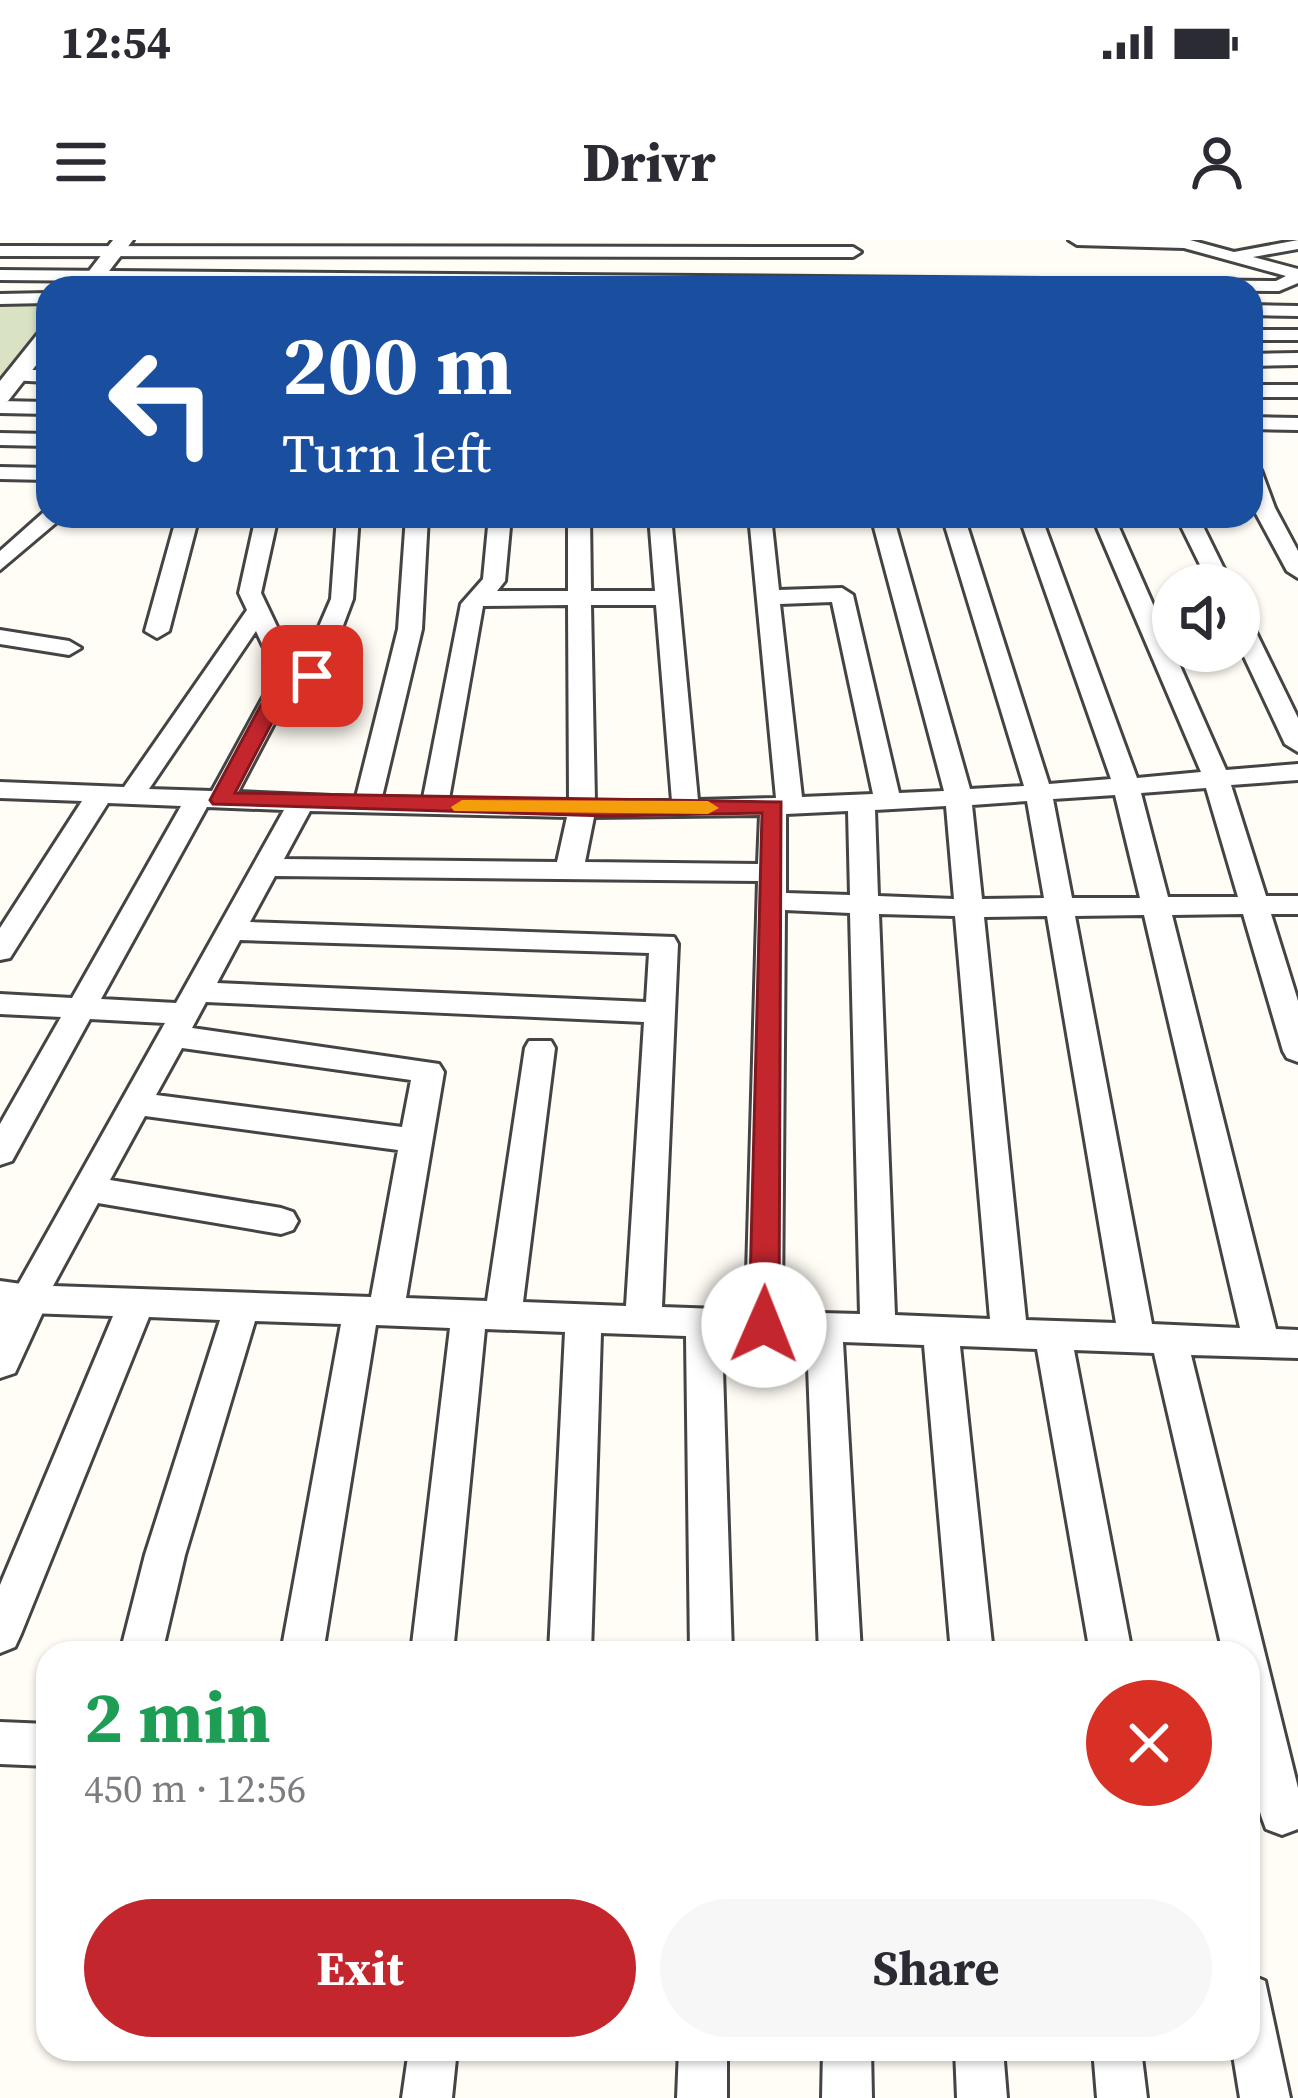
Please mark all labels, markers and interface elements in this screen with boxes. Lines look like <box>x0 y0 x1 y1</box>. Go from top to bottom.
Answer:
text: 12:54 <box>60 11 171 73</box>
text: Drivr <box>582 125 716 199</box>
icon: menu <box>48 129 114 195</box>
icon: person <box>1184 129 1250 195</box>
text: 200 m <box>282 307 513 422</box>
icon: left <box>84 324 240 480</box>
text: Turn left <box>282 416 491 490</box>
map controls <box>1152 564 1260 672</box>
button: sound <box>1152 564 1260 672</box>
pin <box>261 625 363 727</box>
icon: arrive <box>279 643 345 709</box>
position arrow <box>701 1262 827 1388</box>
text: 2 min <box>84 1667 271 1766</box>
button: close <box>1086 1680 1212 1806</box>
text: 450 m · 12:56 <box>84 1762 306 1815</box>
button: Exit <box>84 1899 636 2037</box>
button: Share <box>660 1899 1212 2037</box>

